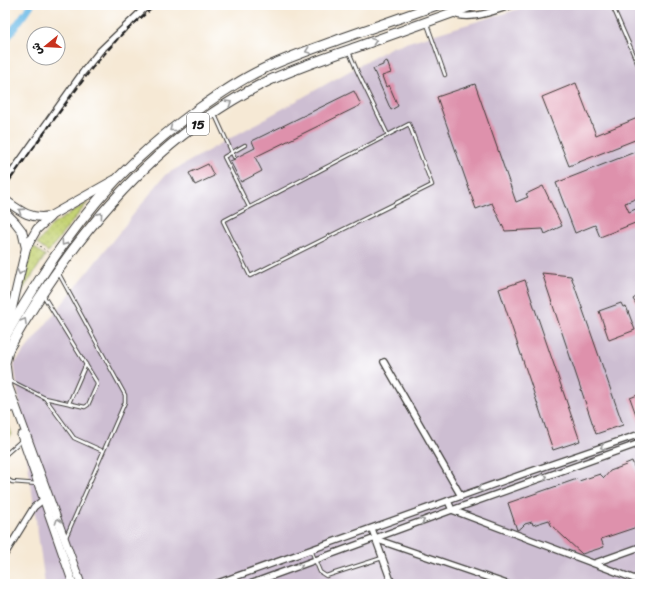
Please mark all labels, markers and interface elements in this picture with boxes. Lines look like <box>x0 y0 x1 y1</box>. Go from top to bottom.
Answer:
north arrow <box>26 26 66 66</box>
one-way arrow <box>371 37 378 45</box>
text: ش <box>26 40 48 58</box>
one-way arrow <box>305 46 312 54</box>
one-way arrow <box>225 100 232 107</box>
road number: 15 <box>187 113 209 135</box>
one-way arrow <box>170 124 177 131</box>
one-way arrow <box>18 209 25 216</box>
one-way arrow <box>96 213 103 220</box>
one-way arrow <box>62 239 69 246</box>
one-way arrow <box>16 268 24 275</box>
one-way arrow <box>20 318 27 325</box>
one-way arrow <box>600 442 607 451</box>
one-way arrow <box>541 473 548 482</box>
one-way arrow <box>477 484 484 493</box>
one-way arrow <box>419 517 426 525</box>
one-way arrow <box>55 518 63 525</box>
one-way arrow <box>297 562 304 570</box>

